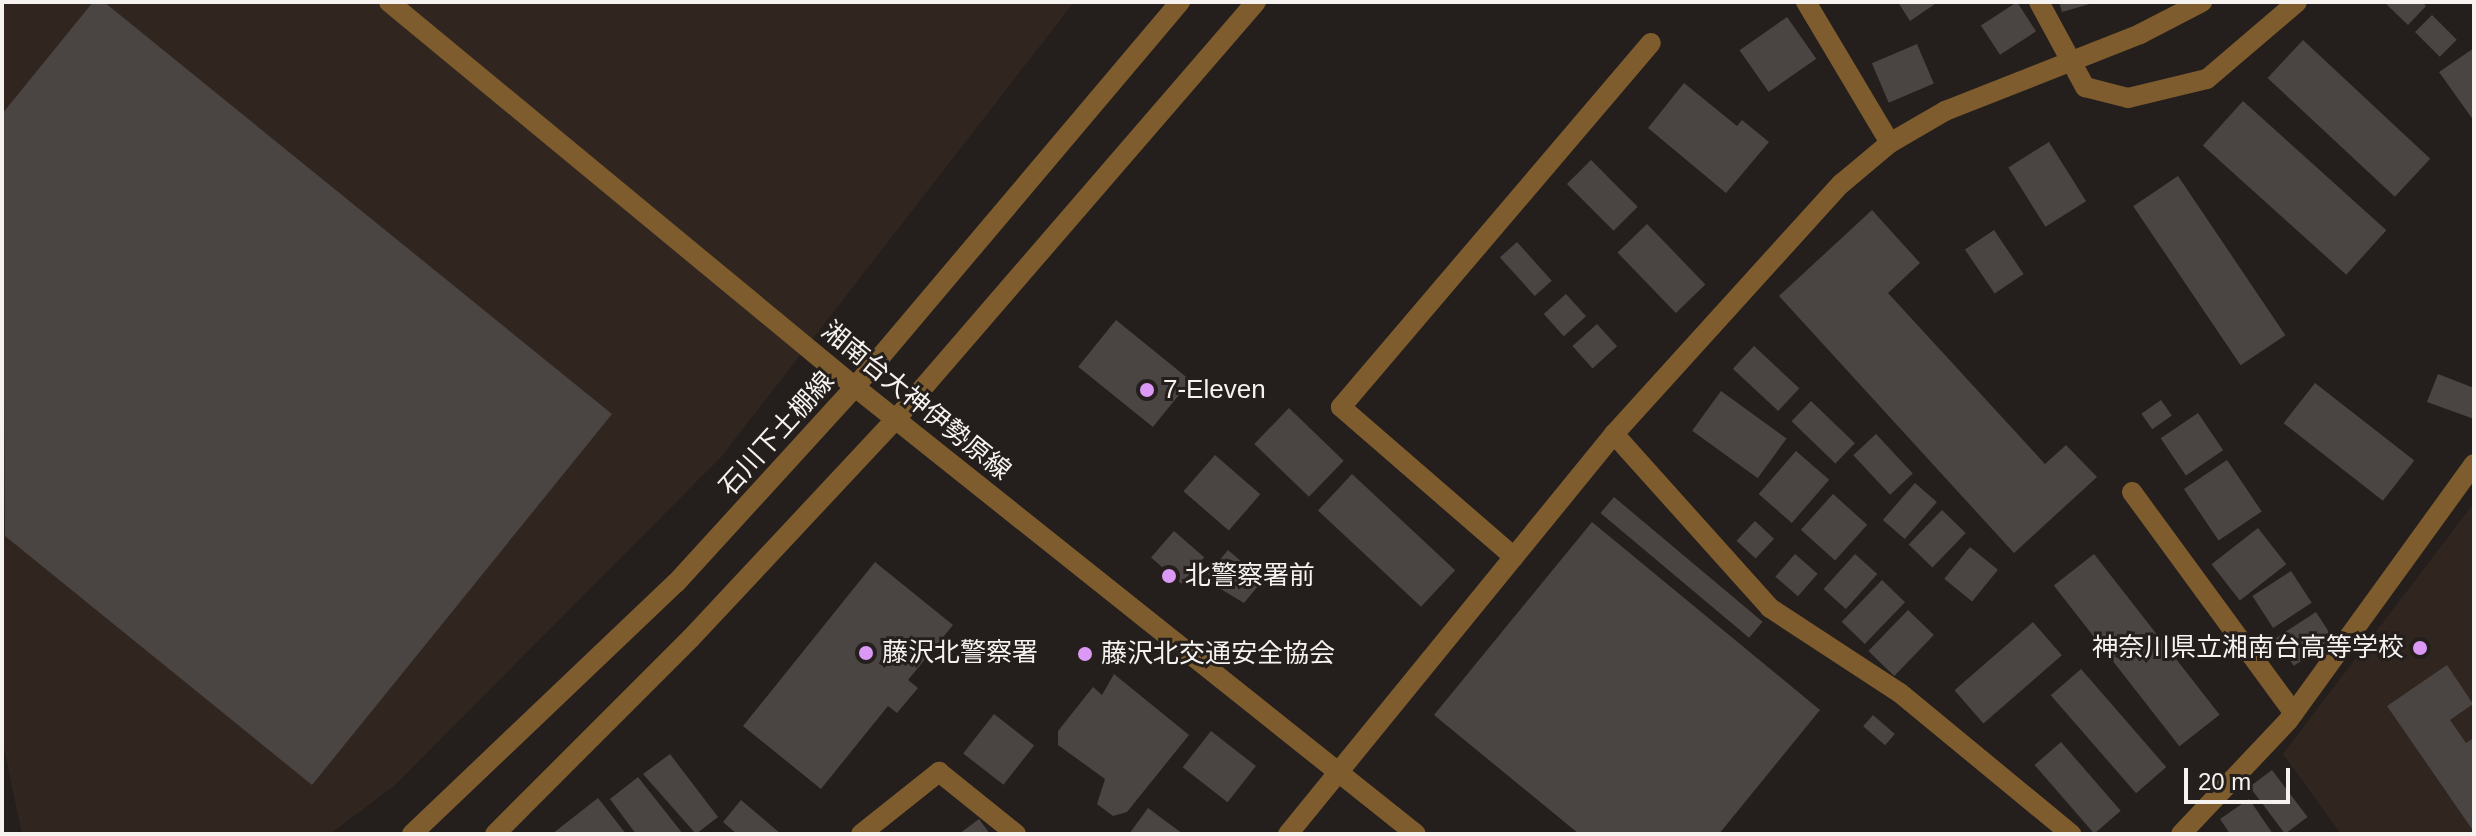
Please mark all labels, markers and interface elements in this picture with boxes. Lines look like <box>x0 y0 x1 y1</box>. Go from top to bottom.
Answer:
street label: 湘南台大神伊勢原線 <box>815 315 1017 487</box>
street label: 石川下土棚線 <box>713 366 841 502</box>
place label: 7-Eleven <box>1163 374 1266 406</box>
marker: 7-Eleven <box>1138 381 1156 399</box>
place label: 北警察署前 <box>1185 560 1315 592</box>
marker: 北警察署前 <box>1160 567 1178 585</box>
place label: 神奈川県立湘南台高等学校 <box>2092 632 2404 664</box>
place label: 藤沢北警察署 <box>882 637 1038 669</box>
place label: 藤沢北交通安全協会 <box>1101 638 1335 670</box>
marker: 神奈川県立湘南台高等学校 <box>2411 639 2429 657</box>
marker: 藤沢北警察署 <box>857 644 875 662</box>
marker: 藤沢北交通安全協会 <box>1076 645 1094 663</box>
scale bar <box>2188 752 2294 802</box>
text: 20 m <box>2198 768 2251 795</box>

